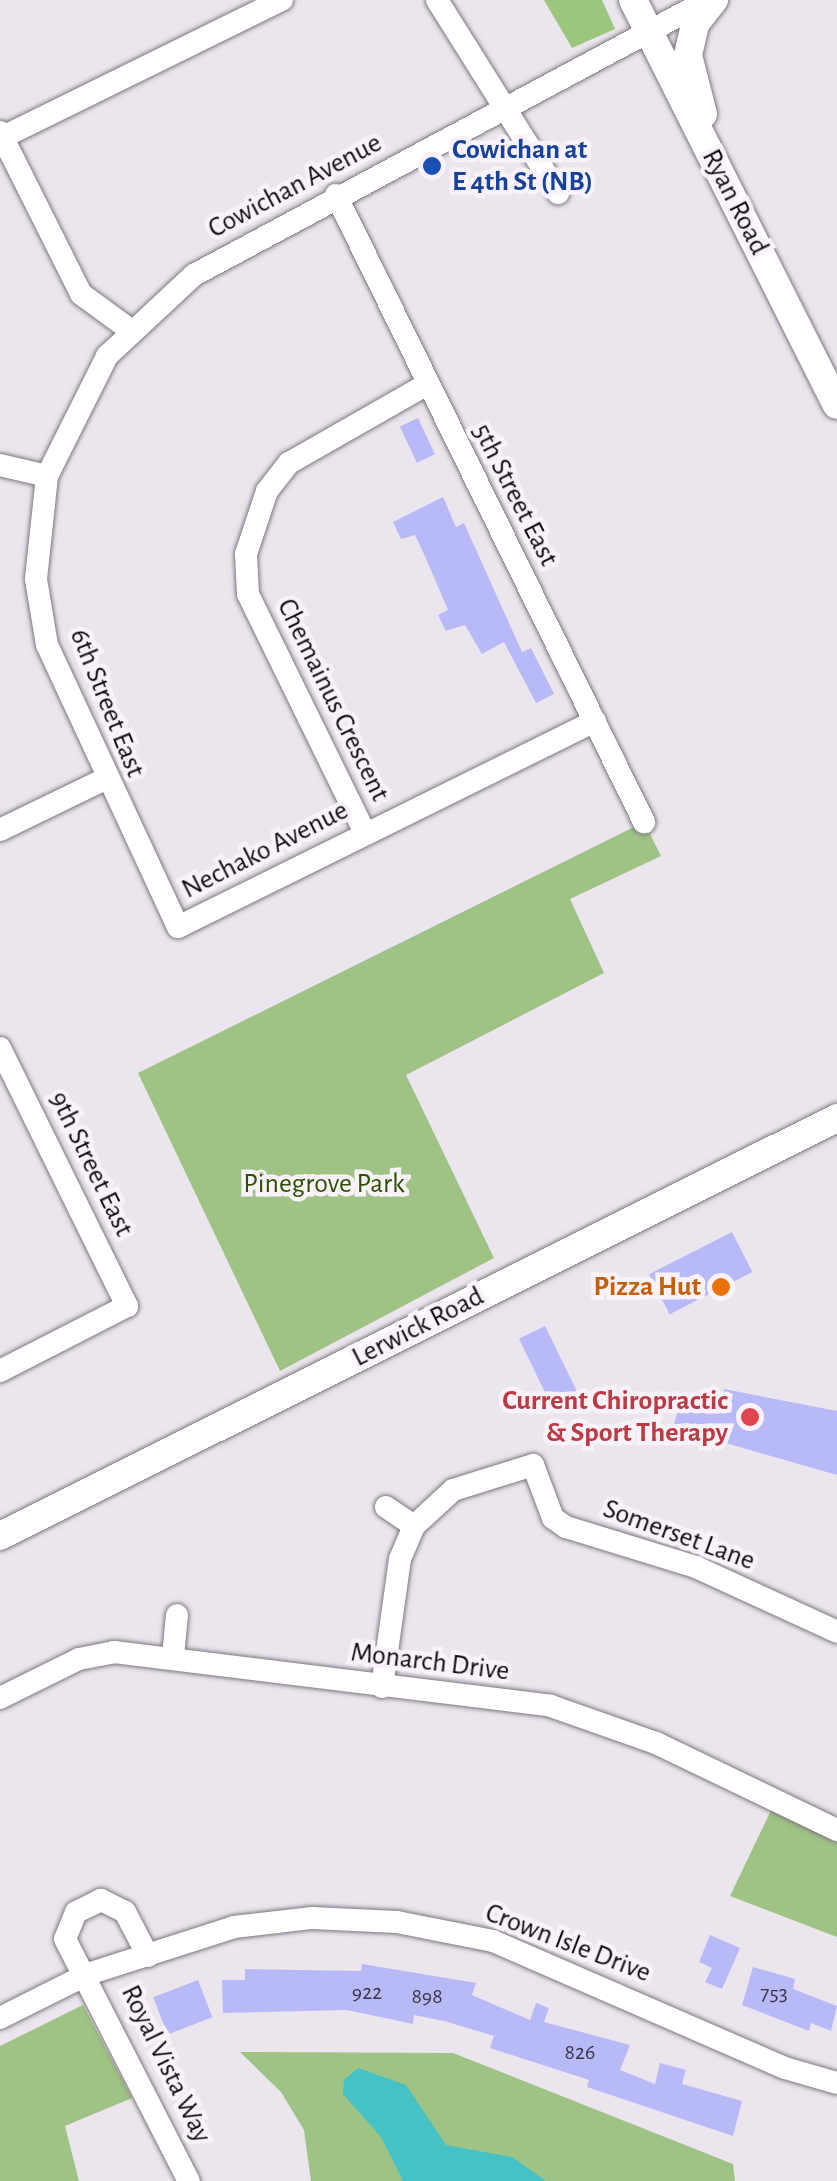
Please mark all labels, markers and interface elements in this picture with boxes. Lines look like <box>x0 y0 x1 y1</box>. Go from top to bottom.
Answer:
street label: Cowichan Avenue <box>202 126 388 246</box>
place label: Cowichan at E 4th St (NB) <box>452 133 593 199</box>
street label: Ryan Road <box>694 144 776 260</box>
marker: Cowichan at E 4th St (NB) <box>421 155 443 177</box>
street label: 5th Street East <box>465 418 565 572</box>
street label: Chemainus Crescent <box>269 593 397 807</box>
street label: 6th Street East <box>62 624 152 782</box>
street label: Nechako Avenue <box>176 794 354 906</box>
street label: 9th Street East <box>41 1086 141 1242</box>
park label: Pinegrove Park <box>243 1167 405 1201</box>
place label: Pizza Hut <box>593 1270 701 1304</box>
marker: Pizza Hut <box>710 1276 732 1298</box>
street label: Lerwick Road <box>347 1280 489 1374</box>
place label: Current Chiropractic & Sport Therapy <box>502 1384 728 1450</box>
marker: Current Chiropractic & Sport Therapy <box>737 1404 763 1430</box>
street label: Somerset Lane <box>599 1492 759 1578</box>
street label: Monarch Drive <box>349 1636 511 1688</box>
street label: Crown Isle Drive <box>481 1896 655 1990</box>
street label: Royal Vista Way <box>113 1980 219 2148</box>
house number: 922 <box>352 1980 382 2006</box>
house number: 753 <box>760 1981 788 2007</box>
house number: 898 <box>411 1984 443 2010</box>
house number: 826 <box>565 2040 595 2066</box>

